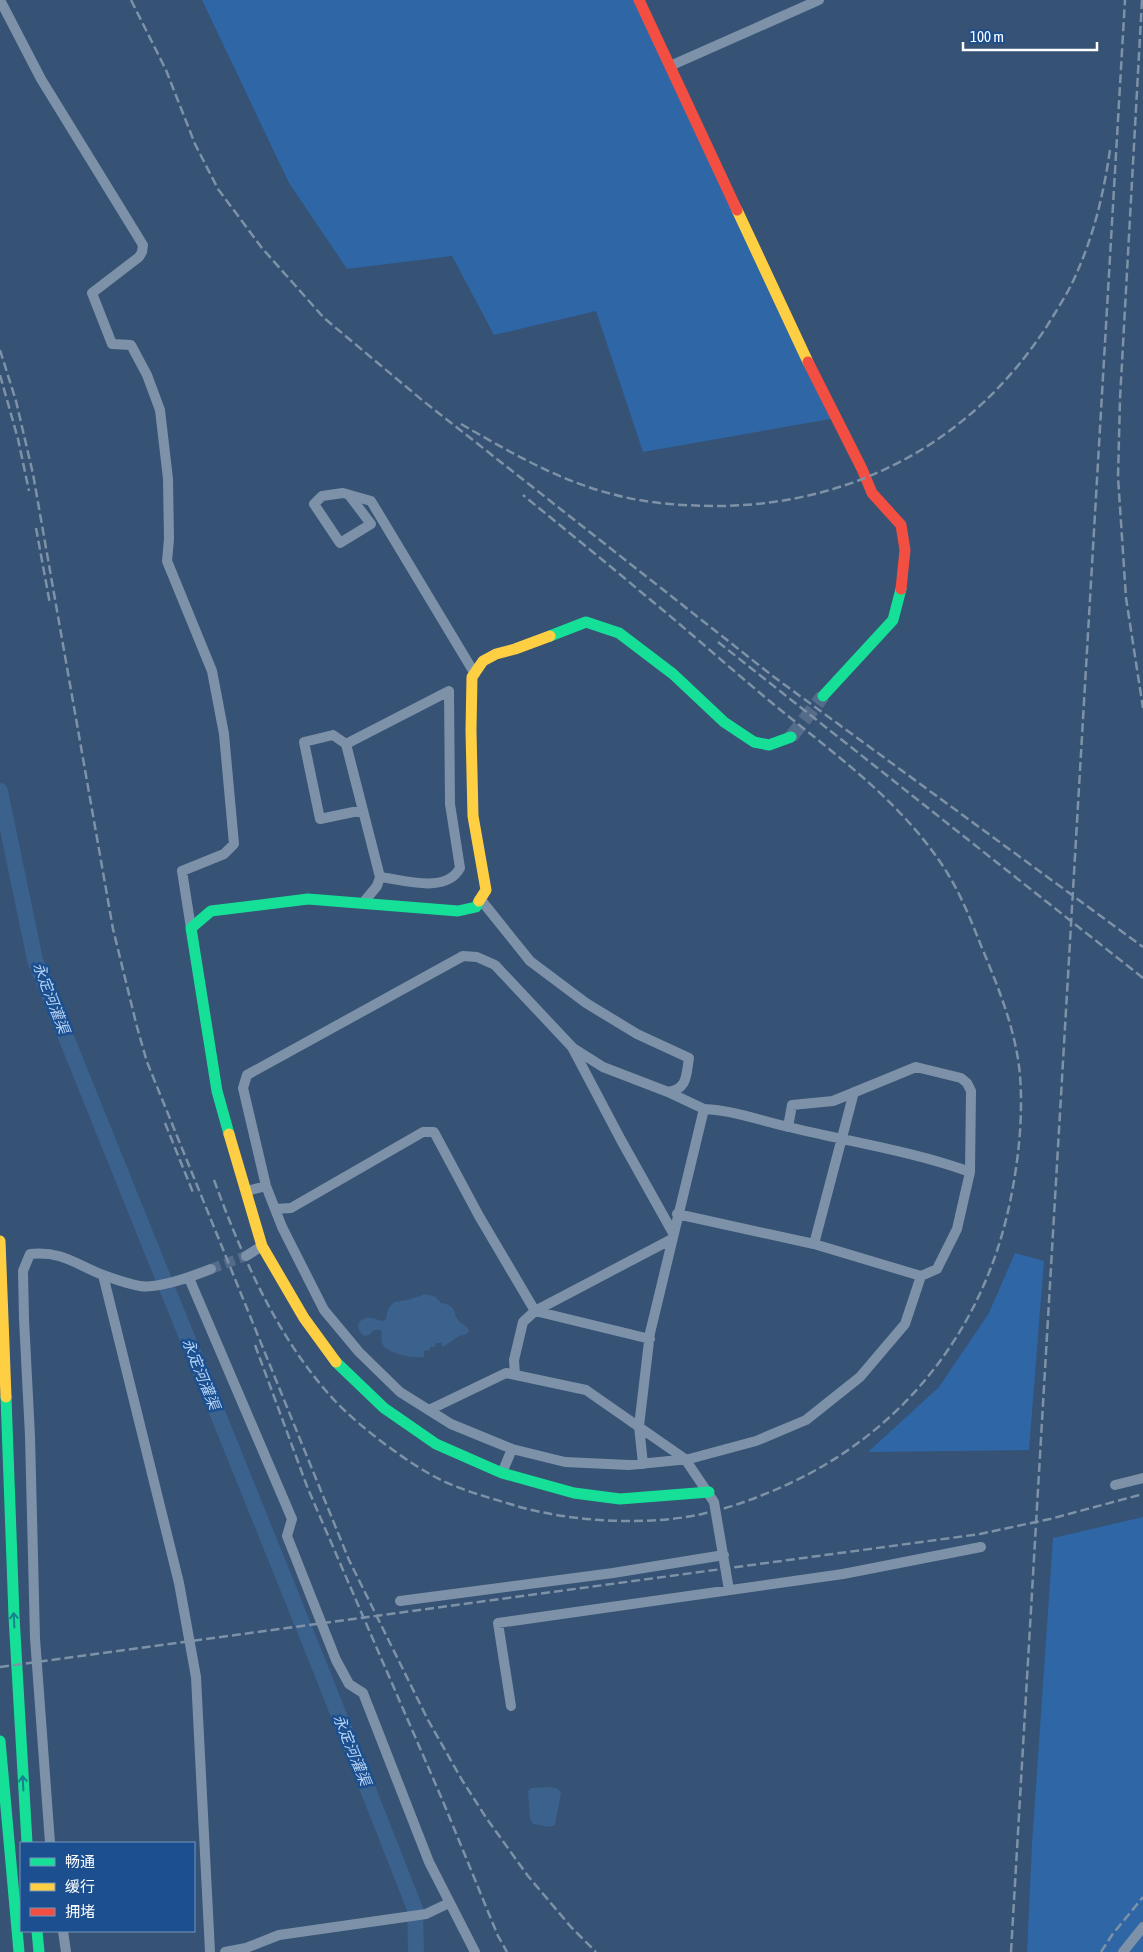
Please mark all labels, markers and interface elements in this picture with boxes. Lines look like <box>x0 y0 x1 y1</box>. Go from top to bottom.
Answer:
scale bar <box>963 20 1097 52</box>
text: 100 m <box>970 28 1004 45</box>
water label: 永定河灌渠 <box>30 960 74 1038</box>
water label: 永定河灌渠 <box>180 1336 224 1414</box>
one-way arrow <box>9 1613 18 1629</box>
water label: 永定河灌渠 <box>331 1712 375 1790</box>
one-way arrow <box>19 1775 28 1791</box>
legend <box>20 1842 195 1932</box>
text: 畅通 <box>65 1853 95 1870</box>
text: 缓行 <box>65 1878 95 1895</box>
text: 拥堵 <box>65 1903 95 1920</box>

